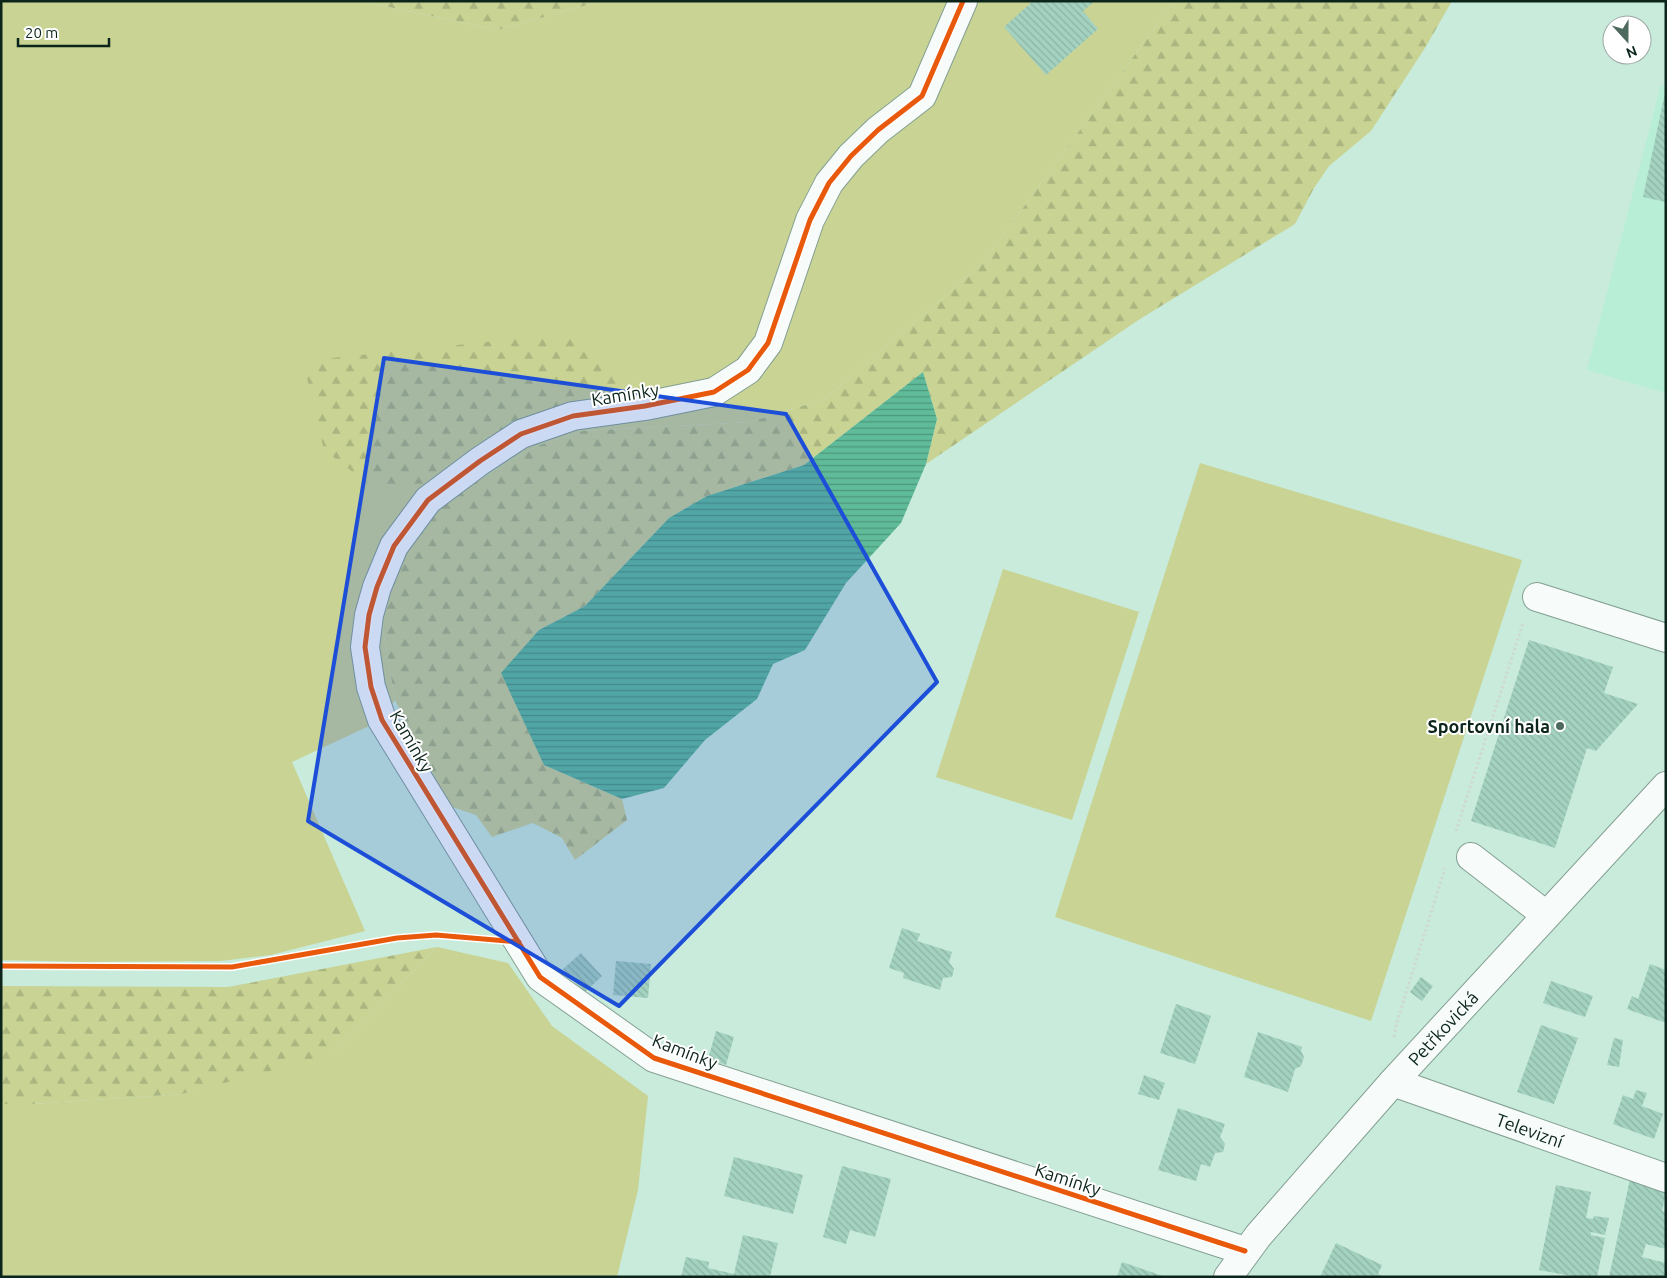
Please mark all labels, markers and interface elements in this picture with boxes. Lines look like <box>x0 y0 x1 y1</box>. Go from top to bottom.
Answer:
scale bar <box>18 15 109 47</box>
north arrow <box>1602 15 1652 65</box>
text: 20 m <box>25 24 58 41</box>
text: N <box>1624 43 1639 61</box>
street label: Kamínky <box>590 379 661 409</box>
street label: Kamínky <box>386 706 438 776</box>
place label: Sportovní hala <box>1427 716 1550 736</box>
marker: Sportovní hala <box>1554 720 1566 732</box>
street label: Petřkovická <box>1404 987 1482 1069</box>
street label: Kamínky <box>650 1029 721 1073</box>
street label: Televizní <box>1494 1109 1567 1151</box>
street label: Kamínky <box>1032 1159 1104 1199</box>

